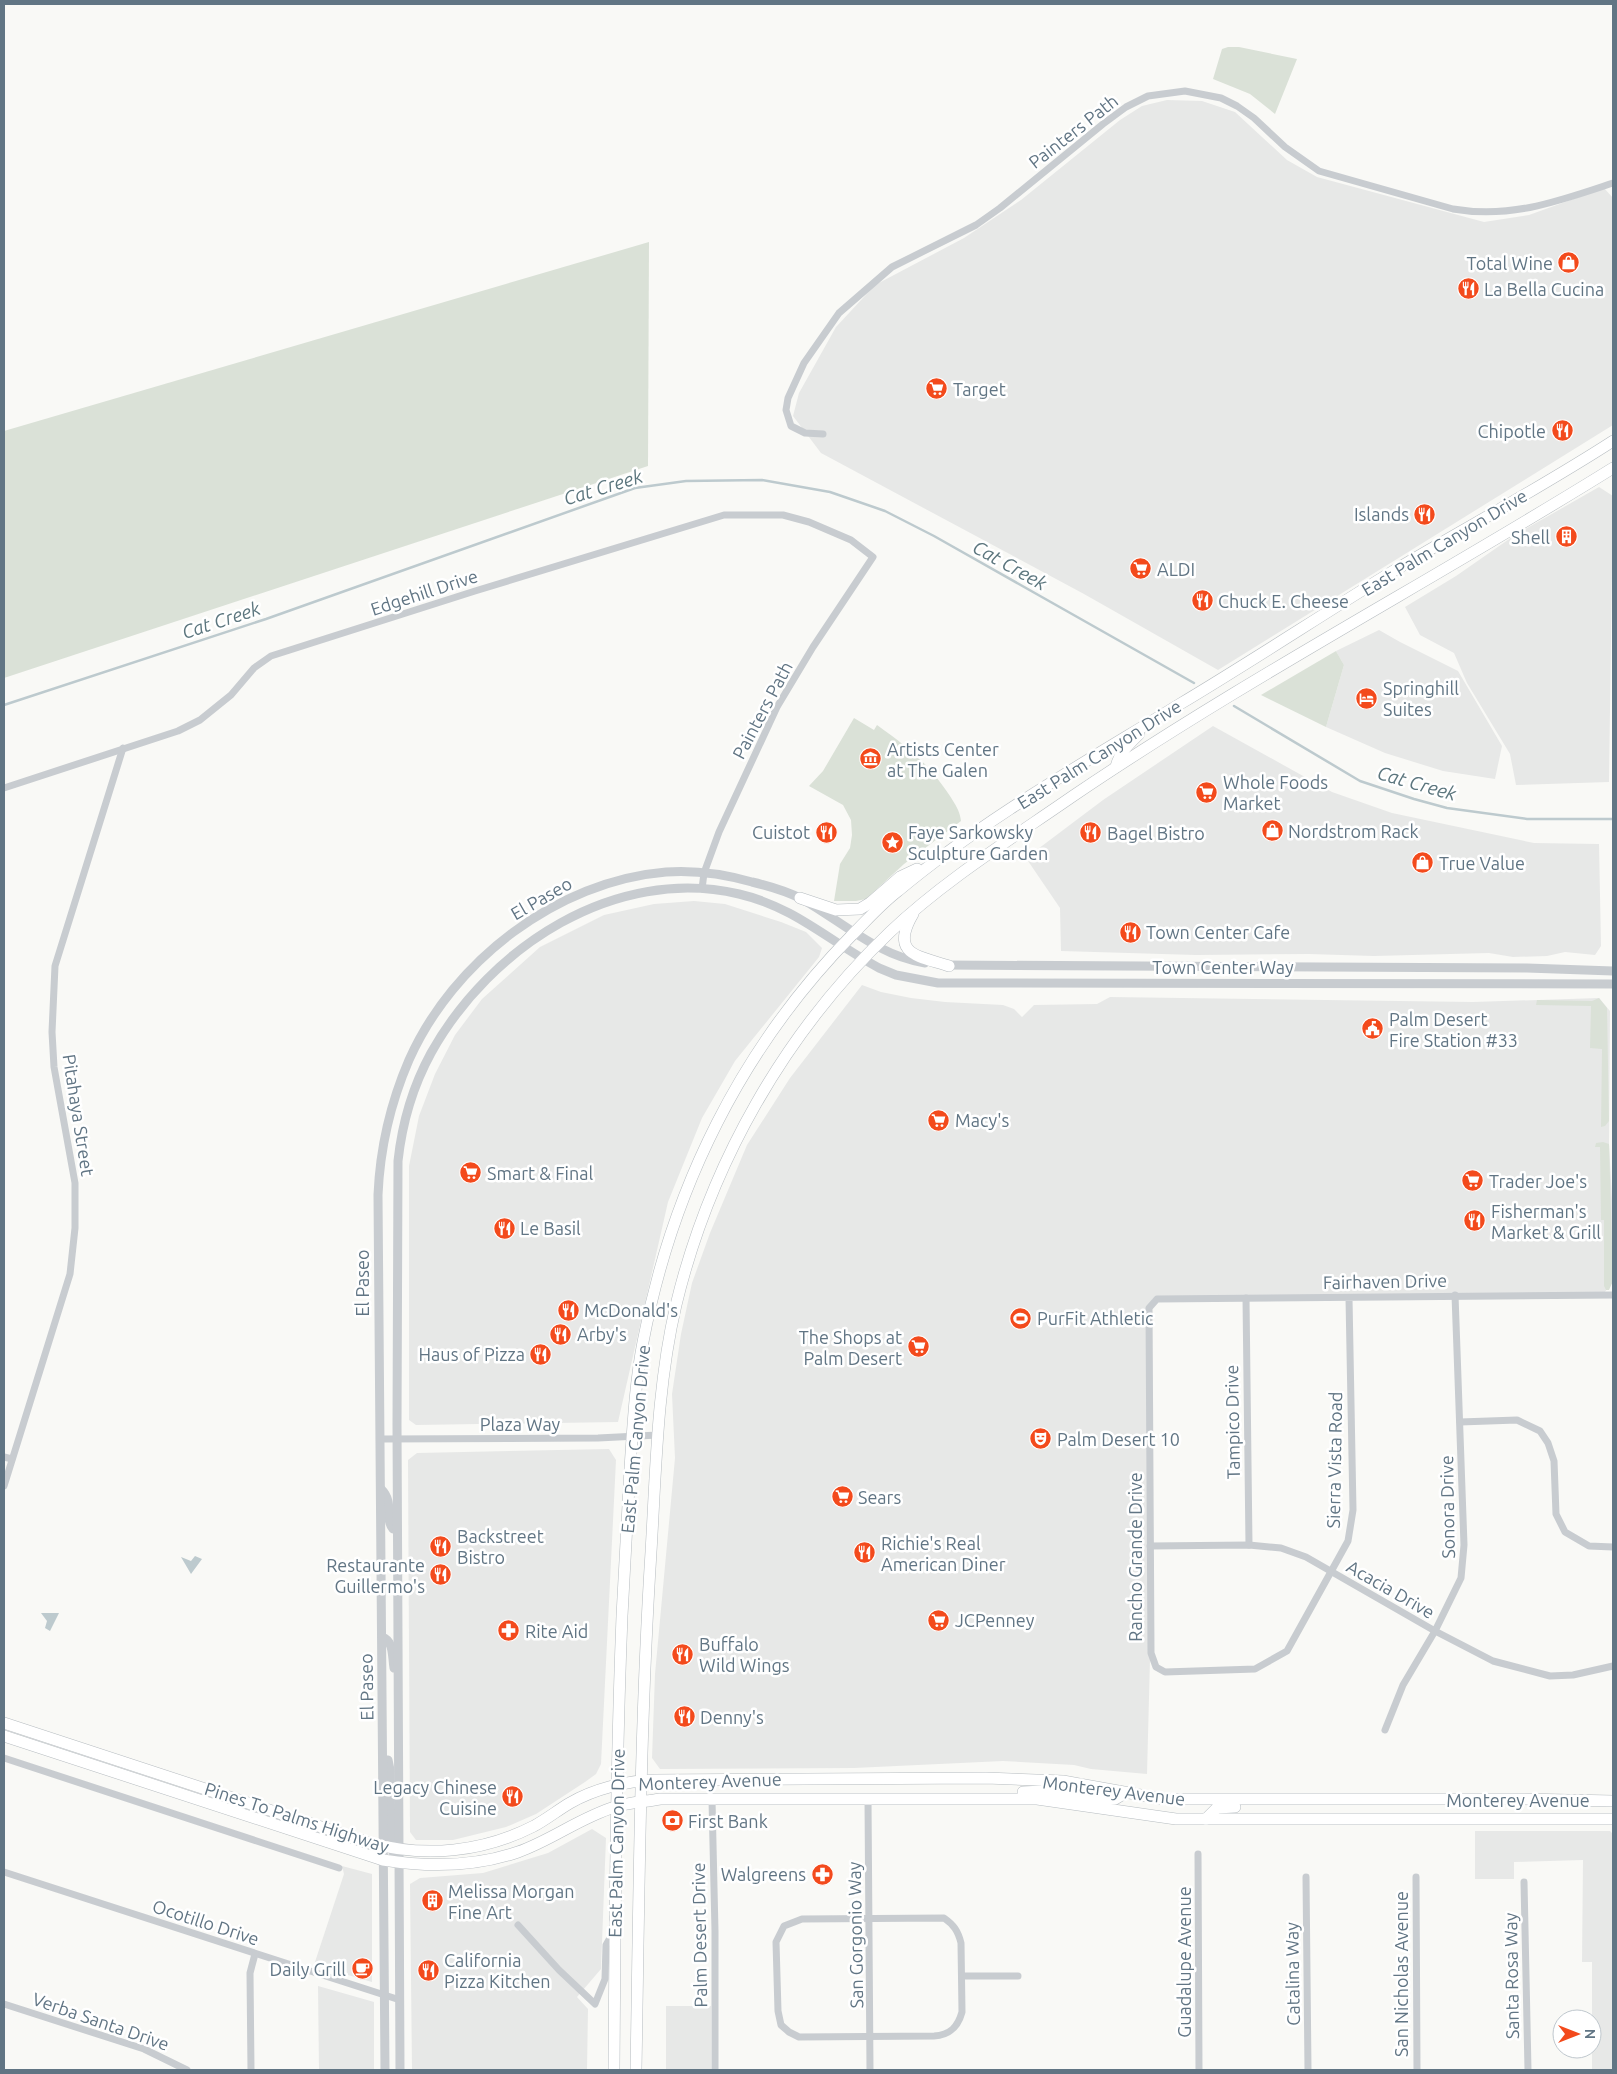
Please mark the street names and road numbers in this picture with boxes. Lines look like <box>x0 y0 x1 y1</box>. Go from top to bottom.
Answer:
street label: Painters Path <box>1025 90 1121 172</box>
street label: East Palm Canyon Drive <box>1358 485 1530 599</box>
street label: Edgehill Drive <box>368 565 480 619</box>
street label: Painters Path <box>728 658 796 762</box>
street label: East Palm Canyon Drive <box>1014 695 1184 813</box>
street label: El Paseo <box>507 873 575 923</box>
street label: Town Center Way <box>1152 957 1294 977</box>
street label: Pitahaya Street <box>59 1053 99 1177</box>
street label: El Paseo <box>352 1249 372 1317</box>
street label: Fairhaven Drive <box>1323 1270 1447 1292</box>
street label: East Palm Canyon Drive <box>617 1344 653 1534</box>
street label: Tampico Drive <box>1221 1365 1243 1479</box>
street label: Sierra Vista Road <box>1323 1391 1345 1529</box>
street label: Plaza Way <box>480 1414 561 1434</box>
street label: Sonora Drive <box>1436 1455 1458 1559</box>
street label: Rancho Grande Drive <box>1125 1472 1145 1642</box>
street label: Acacia Drive <box>1344 1556 1438 1622</box>
street label: El Paseo <box>355 1653 377 1721</box>
street label: East Palm Canyon Drive <box>604 1748 628 1938</box>
street label: Monterey Avenue <box>638 1769 782 1793</box>
street label: Monterey Avenue <box>1042 1771 1186 1809</box>
street label: Pines To Palms Highway <box>202 1778 392 1856</box>
street label: Monterey Avenue <box>1446 1790 1590 1810</box>
street label: San Gorgonio Way <box>844 1861 866 2009</box>
street label: Palm Desert Drive <box>688 1862 710 2008</box>
street label: Guadalupe Avenue <box>1174 1886 1194 2038</box>
street label: San Nicholas Avenue <box>1391 1891 1411 2057</box>
street label: Ocotillo Drive <box>150 1895 262 1949</box>
street label: Santa Rosa Way <box>1500 1912 1522 2039</box>
street label: Catalina Way <box>1281 1922 1303 2026</box>
street label: Verba Santa Drive <box>30 1988 172 2054</box>

